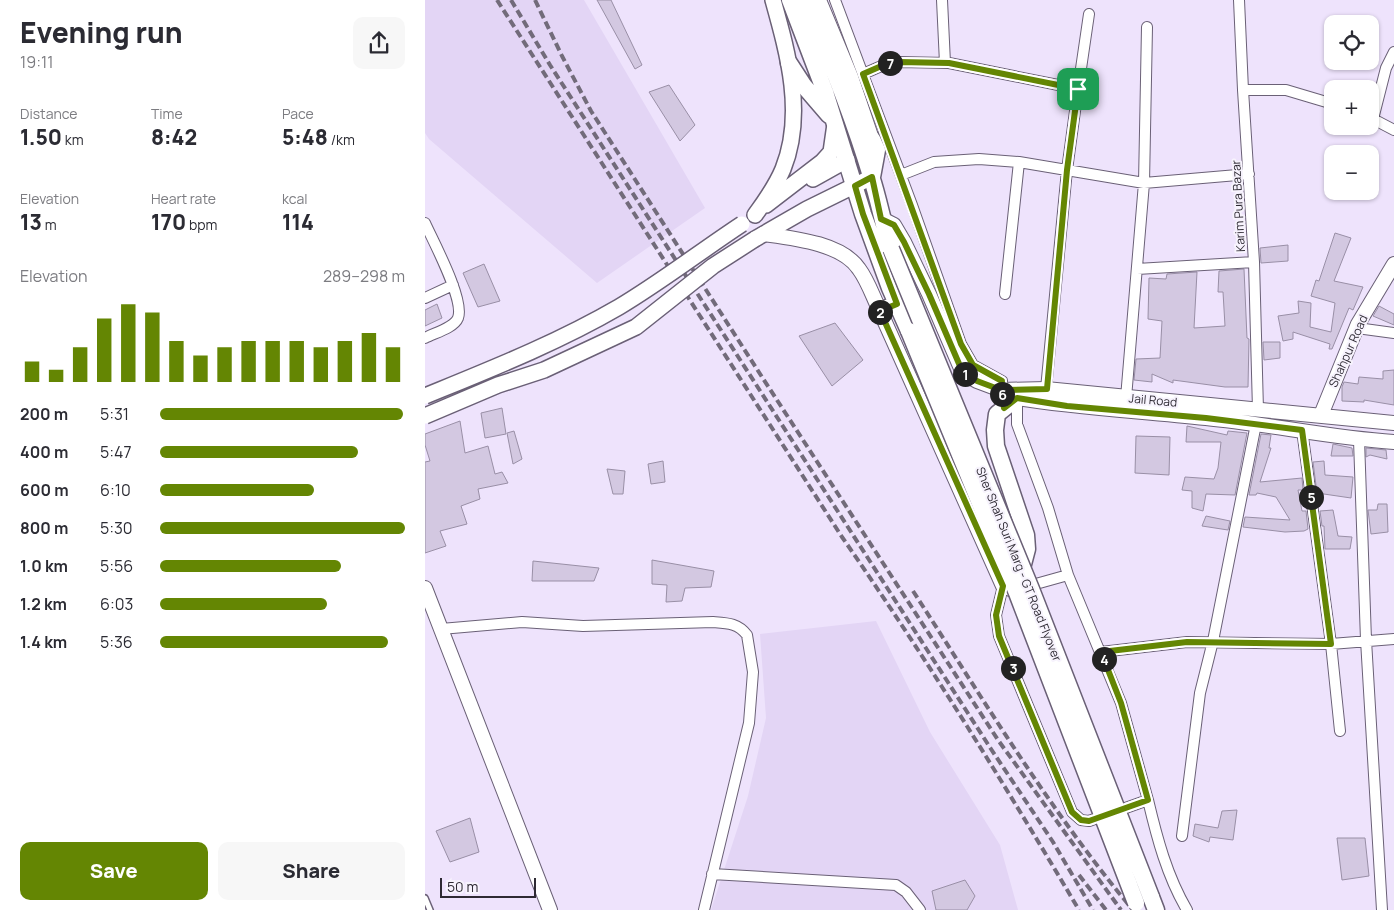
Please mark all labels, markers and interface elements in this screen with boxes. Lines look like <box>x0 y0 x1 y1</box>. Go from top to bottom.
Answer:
text: Evening run <box>20 13 183 51</box>
map controls <box>1324 15 1379 200</box>
button: locate <box>1324 15 1379 70</box>
button: share <box>353 17 405 69</box>
pin: 7 <box>877 50 903 76</box>
text: 19:11 <box>20 51 53 73</box>
text: 7 <box>887 54 894 73</box>
pin <box>1057 68 1099 110</box>
icon: arrive <box>1064 75 1092 103</box>
button: + <box>1324 80 1379 135</box>
text: Distance <box>20 104 77 123</box>
text: Time <box>151 104 183 123</box>
text: Pace <box>282 104 314 123</box>
text: 1.50 <box>20 123 62 151</box>
text: 8:42 <box>151 123 197 151</box>
text: 5:48 <box>282 123 328 151</box>
text: km <box>62 130 84 149</box>
text: /km <box>328 130 355 149</box>
button: − <box>1324 145 1379 200</box>
street label: Karim Pura Bazar <box>1227 159 1249 252</box>
text: Elevation <box>20 189 79 208</box>
text: Heart rate <box>151 189 216 208</box>
text: kcal <box>282 189 308 208</box>
text: 13 <box>20 208 42 236</box>
text: 170 <box>151 208 186 236</box>
text: 114 <box>282 208 314 236</box>
text: m <box>42 215 57 234</box>
text: bpm <box>186 215 217 234</box>
text: Elevation <box>20 265 88 287</box>
text: 289–298 m <box>323 265 405 287</box>
pin: 2 <box>867 300 893 324</box>
text: 2 <box>876 303 885 322</box>
street label: Shahpur Road <box>1324 312 1372 390</box>
pin: 1 <box>953 362 977 386</box>
text: 1 <box>962 365 969 384</box>
pin: 6 <box>989 382 1015 406</box>
text: 6 <box>998 385 1007 404</box>
street label: Jail Road <box>1128 389 1178 411</box>
text: 200 m <box>20 403 68 425</box>
text: 5:31 <box>100 403 129 425</box>
text: 400 m <box>20 441 68 463</box>
text: 5:47 <box>100 441 132 463</box>
street label: Sher Shah Suri Marg - GT Road Flyover <box>972 464 1066 664</box>
text: 600 m <box>20 479 69 501</box>
text: 6:10 <box>100 479 131 501</box>
pin: 5 <box>1299 484 1323 510</box>
text: 5 <box>1307 488 1316 507</box>
text: 800 m <box>20 517 68 539</box>
text: 5:30 <box>100 517 133 539</box>
text: 1.0 km <box>20 555 68 577</box>
text: 5:56 <box>100 555 133 577</box>
text: 1.2 km <box>20 593 67 615</box>
text: 6:03 <box>100 593 133 615</box>
text: 1.4 km <box>20 631 67 653</box>
text: 5:36 <box>100 631 133 653</box>
pin: 4 <box>1091 646 1117 672</box>
text: 4 <box>1100 650 1109 669</box>
pin: 3 <box>1001 656 1025 680</box>
text: 3 <box>1009 659 1018 678</box>
button: Save <box>20 842 208 900</box>
button: Share <box>218 842 405 900</box>
scale bar <box>440 875 536 898</box>
text: 50 m <box>447 877 478 896</box>

